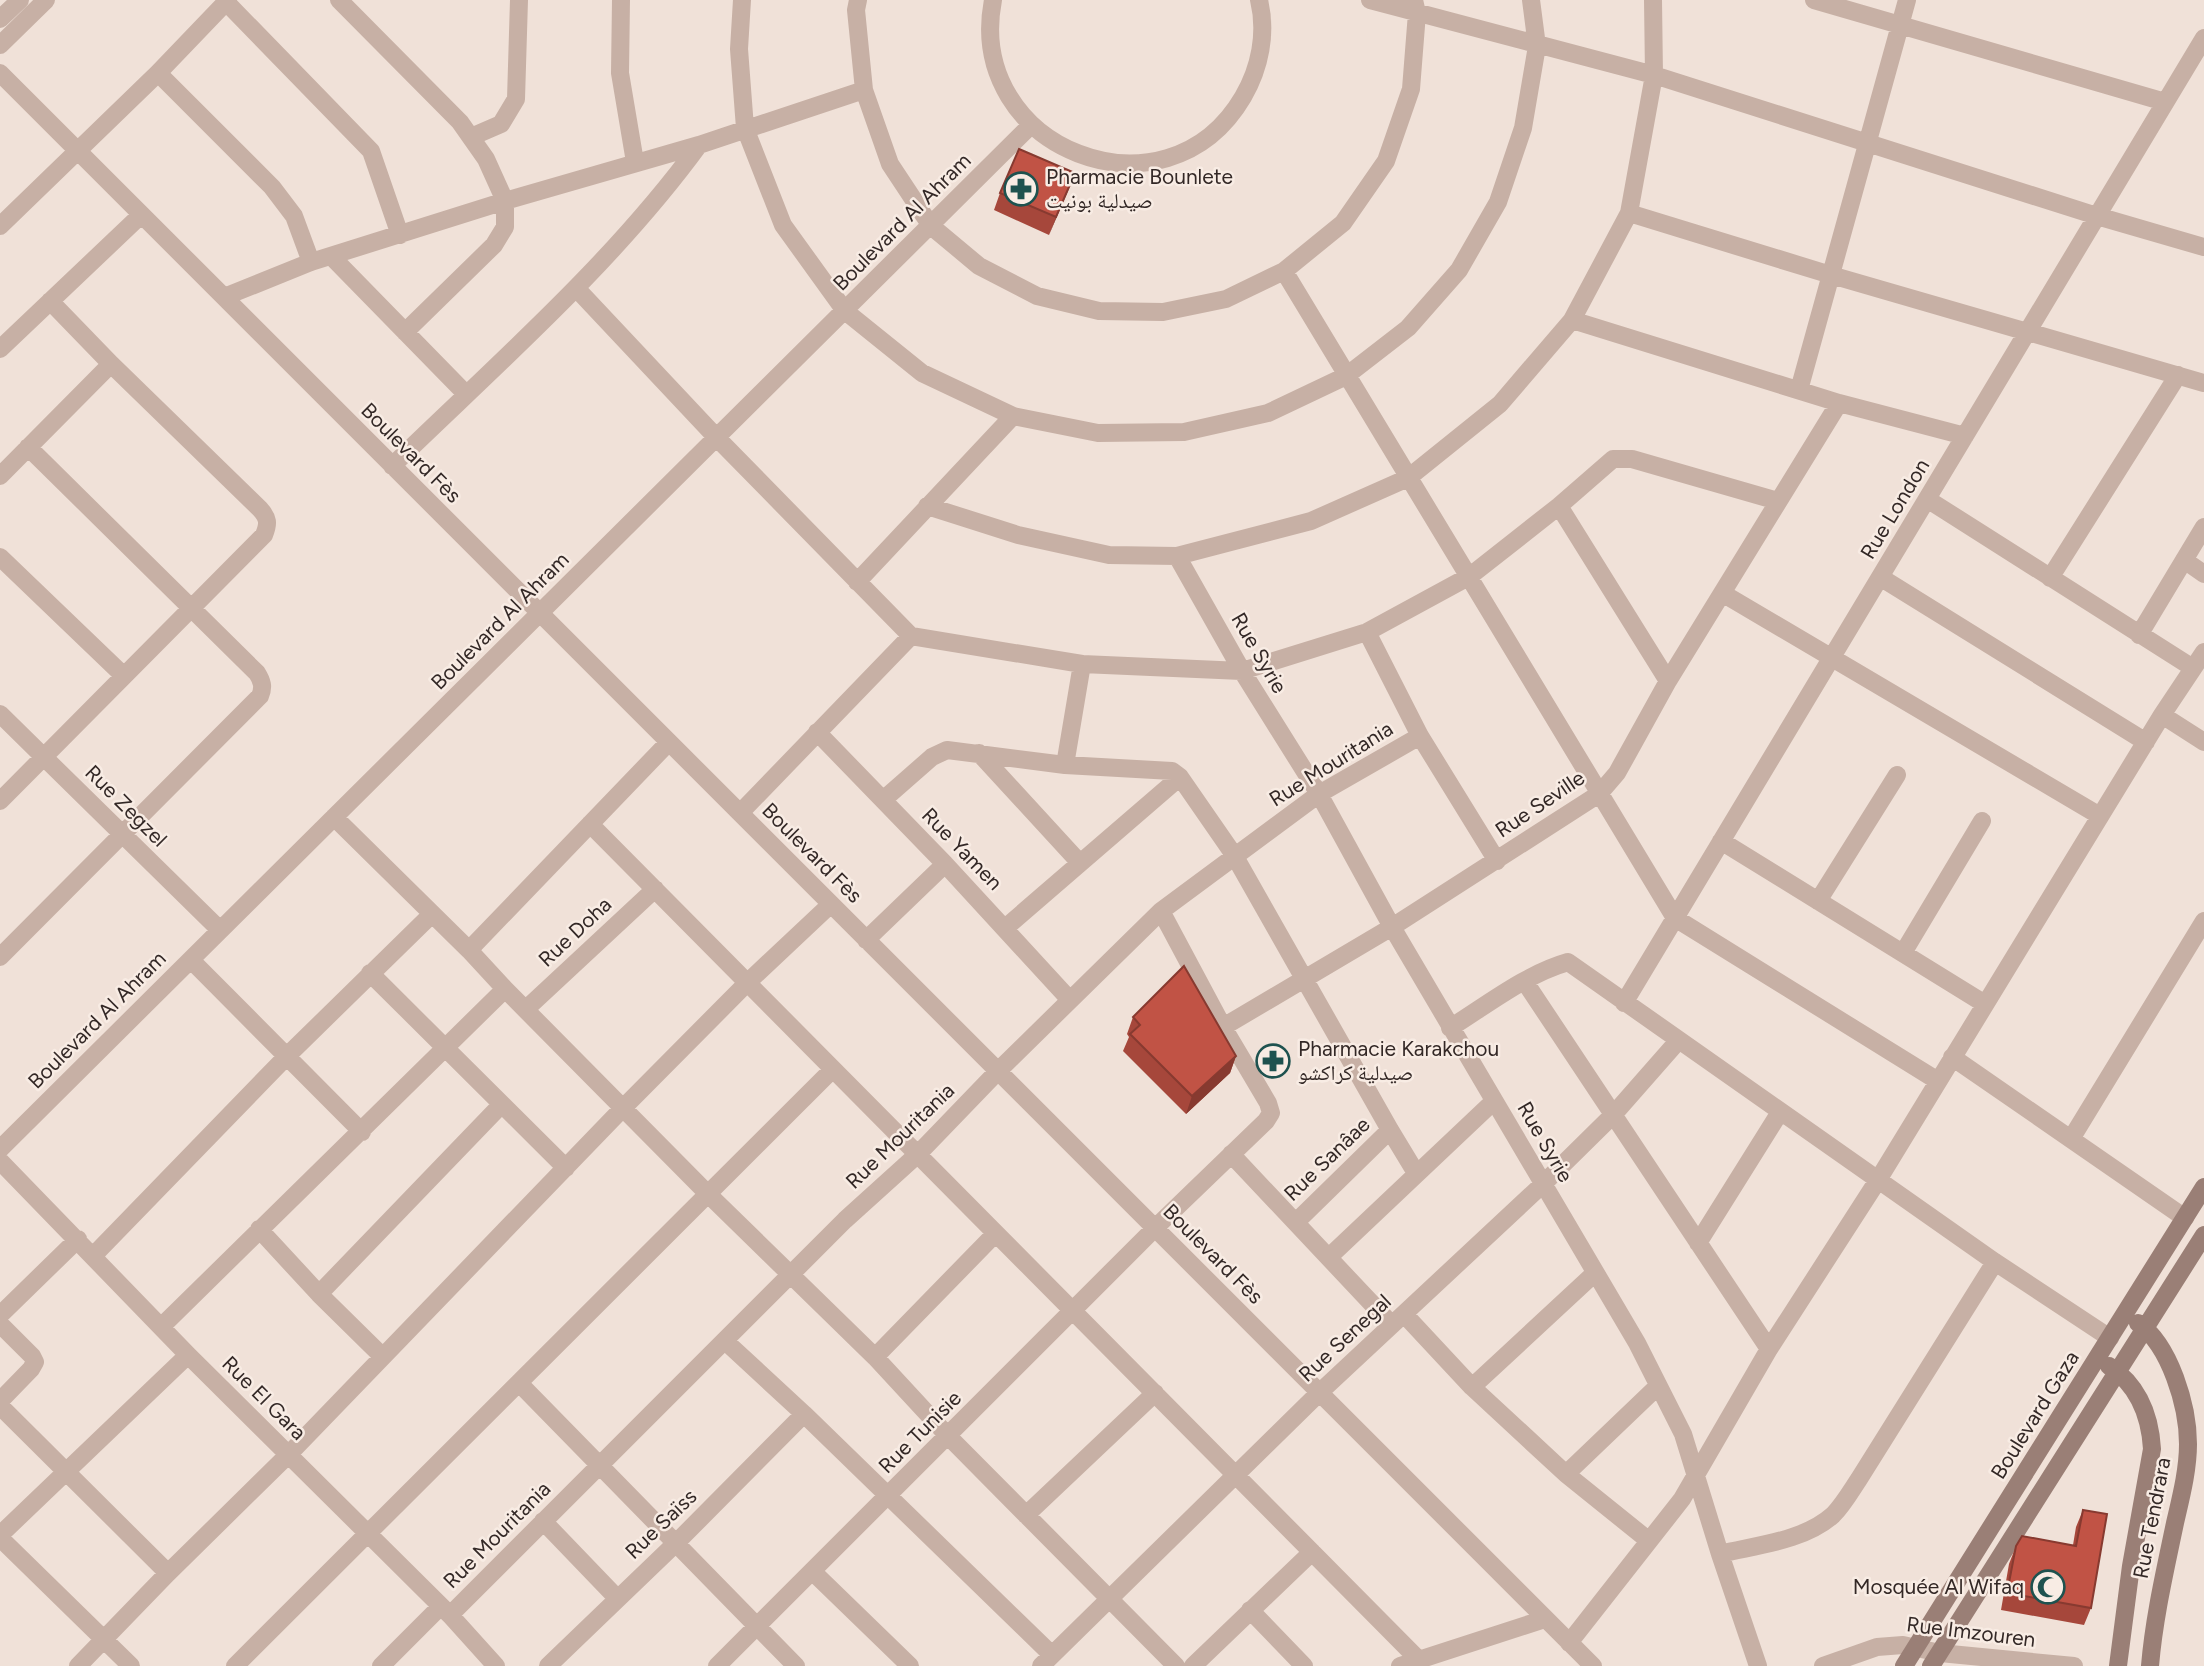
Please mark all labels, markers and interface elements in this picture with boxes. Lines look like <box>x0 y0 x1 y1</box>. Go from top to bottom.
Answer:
street label: Boulevard Al Ahram <box>828 148 976 296</box>
place label: Pharmacie Bounlete صيدلية بونيت <box>1046 164 1233 213</box>
pharmacy icon: Pharmacie Bounlete صيدلية بونيت <box>1002 170 1040 208</box>
street label: Boulevard Fès <box>356 397 467 508</box>
street label: Rue London <box>1855 454 1934 563</box>
street label: Boulevard Al Ahram <box>426 547 574 695</box>
street label: Rue Syrie <box>1226 608 1292 697</box>
street label: Rue Mouritania <box>1264 716 1397 812</box>
street label: Rue Zegzel <box>80 760 172 852</box>
street label: Rue Seville <box>1490 765 1589 842</box>
street label: Boulevard Fès <box>757 797 868 908</box>
street label: Rue Yamen <box>917 802 1008 895</box>
street label: Rue Doha <box>533 892 616 972</box>
street label: Boulevard Al Ahram <box>23 946 171 1094</box>
place label: Pharmacie Karakchou صيدلية كراكشو <box>1298 1036 1499 1085</box>
pharmacy icon: Pharmacie Karakchou صيدلية كراكشو <box>1254 1042 1292 1080</box>
street label: Rue Mouritania <box>840 1078 959 1194</box>
street label: Rue Syrie <box>1512 1097 1578 1186</box>
street label: Rue Sanâae <box>1279 1112 1375 1206</box>
street label: Boulevard Fès <box>1158 1198 1269 1309</box>
street label: Rue Senegal <box>1293 1289 1396 1387</box>
street label: Boulevard Gaza <box>1985 1346 2084 1483</box>
street label: Rue El Gara <box>217 1351 311 1445</box>
street label: Rue Tunisie <box>873 1385 966 1478</box>
street label: Rue Tendrara <box>2128 1455 2176 1581</box>
street label: Rue Mouritania <box>438 1476 555 1593</box>
street label: Rue Saïss <box>620 1484 702 1564</box>
mosque icon: Mosquée Al Wifaq <box>2029 1568 2067 1606</box>
place label: Mosquée Al Wifaq <box>1853 1574 2024 1599</box>
street label: Rue Imzouren <box>1905 1611 2037 1652</box>

